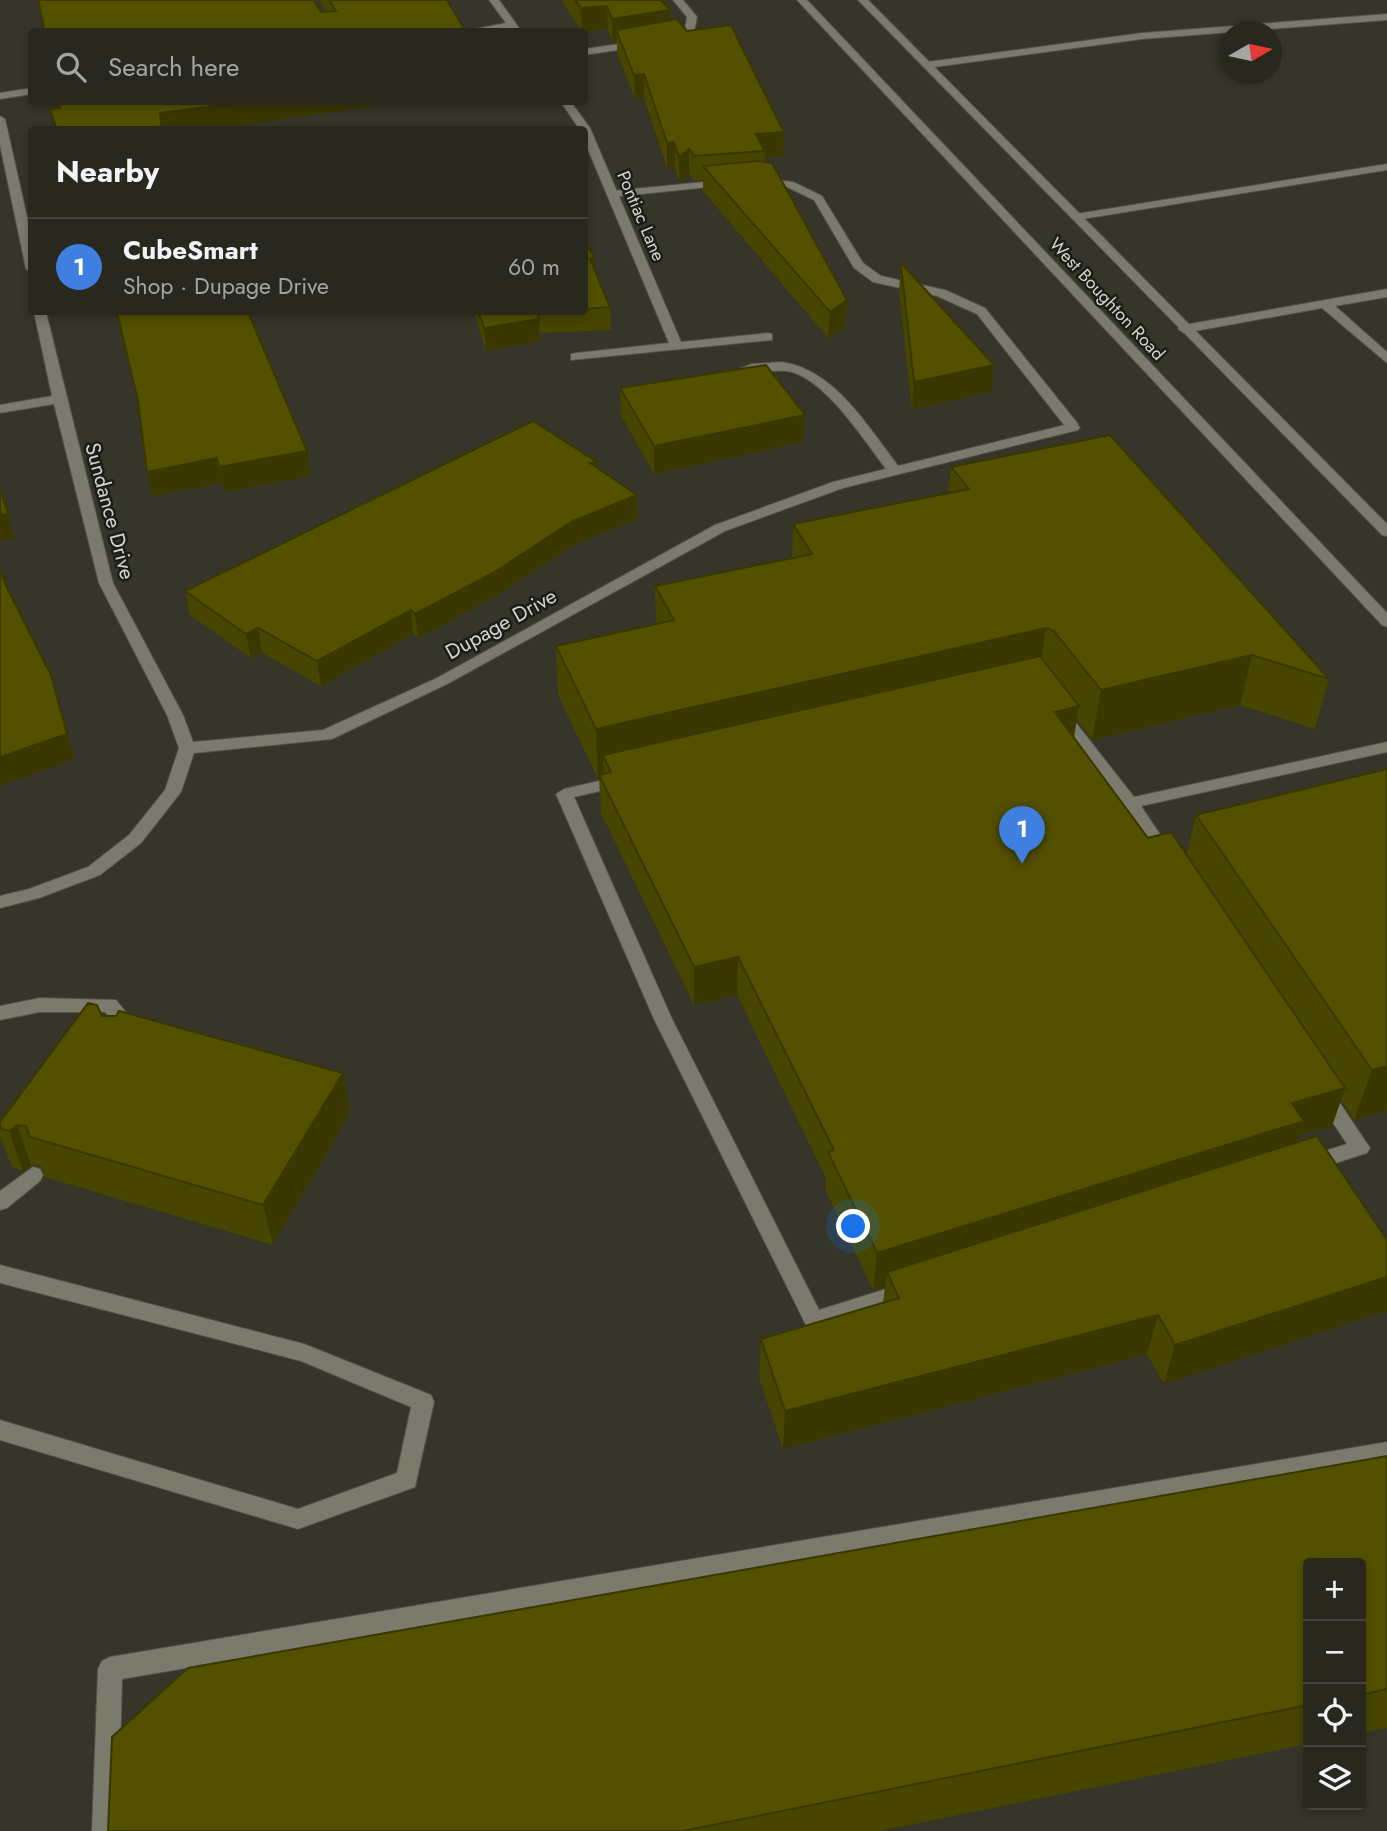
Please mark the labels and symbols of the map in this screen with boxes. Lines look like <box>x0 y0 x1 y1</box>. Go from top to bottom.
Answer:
north arrow <box>1219 21 1282 84</box>
street label: Pontiac Lane <box>610 167 672 265</box>
street label: West Boughton Road <box>1043 232 1171 366</box>
street label: Sundance Drive <box>77 439 143 583</box>
street label: Dupage Drive <box>440 581 562 667</box>
pin: 1 <box>999 806 1045 864</box>
your location <box>836 1209 870 1243</box>

